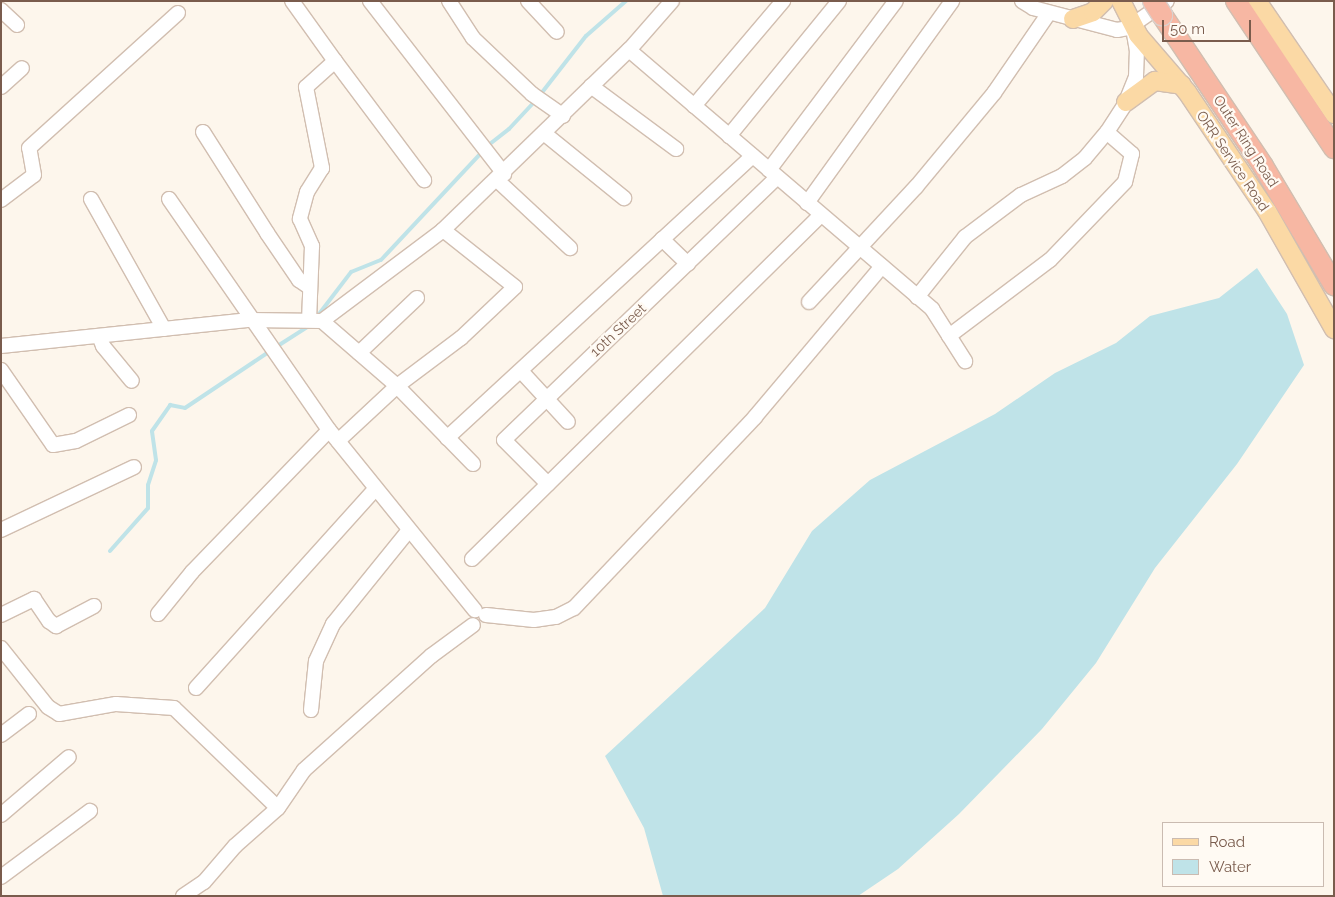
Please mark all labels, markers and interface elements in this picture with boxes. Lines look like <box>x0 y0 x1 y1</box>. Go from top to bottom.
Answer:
scale bar <box>1165 10 1254 42</box>
text: 50 m <box>1170 20 1205 38</box>
street label: Outer Ring Road <box>1210 92 1282 190</box>
street label: ORR Service Road <box>1193 108 1273 214</box>
street label: 10th Street <box>587 300 649 360</box>
legend <box>1162 822 1325 887</box>
text: Road <box>1209 833 1245 851</box>
text: Water <box>1209 858 1251 876</box>

